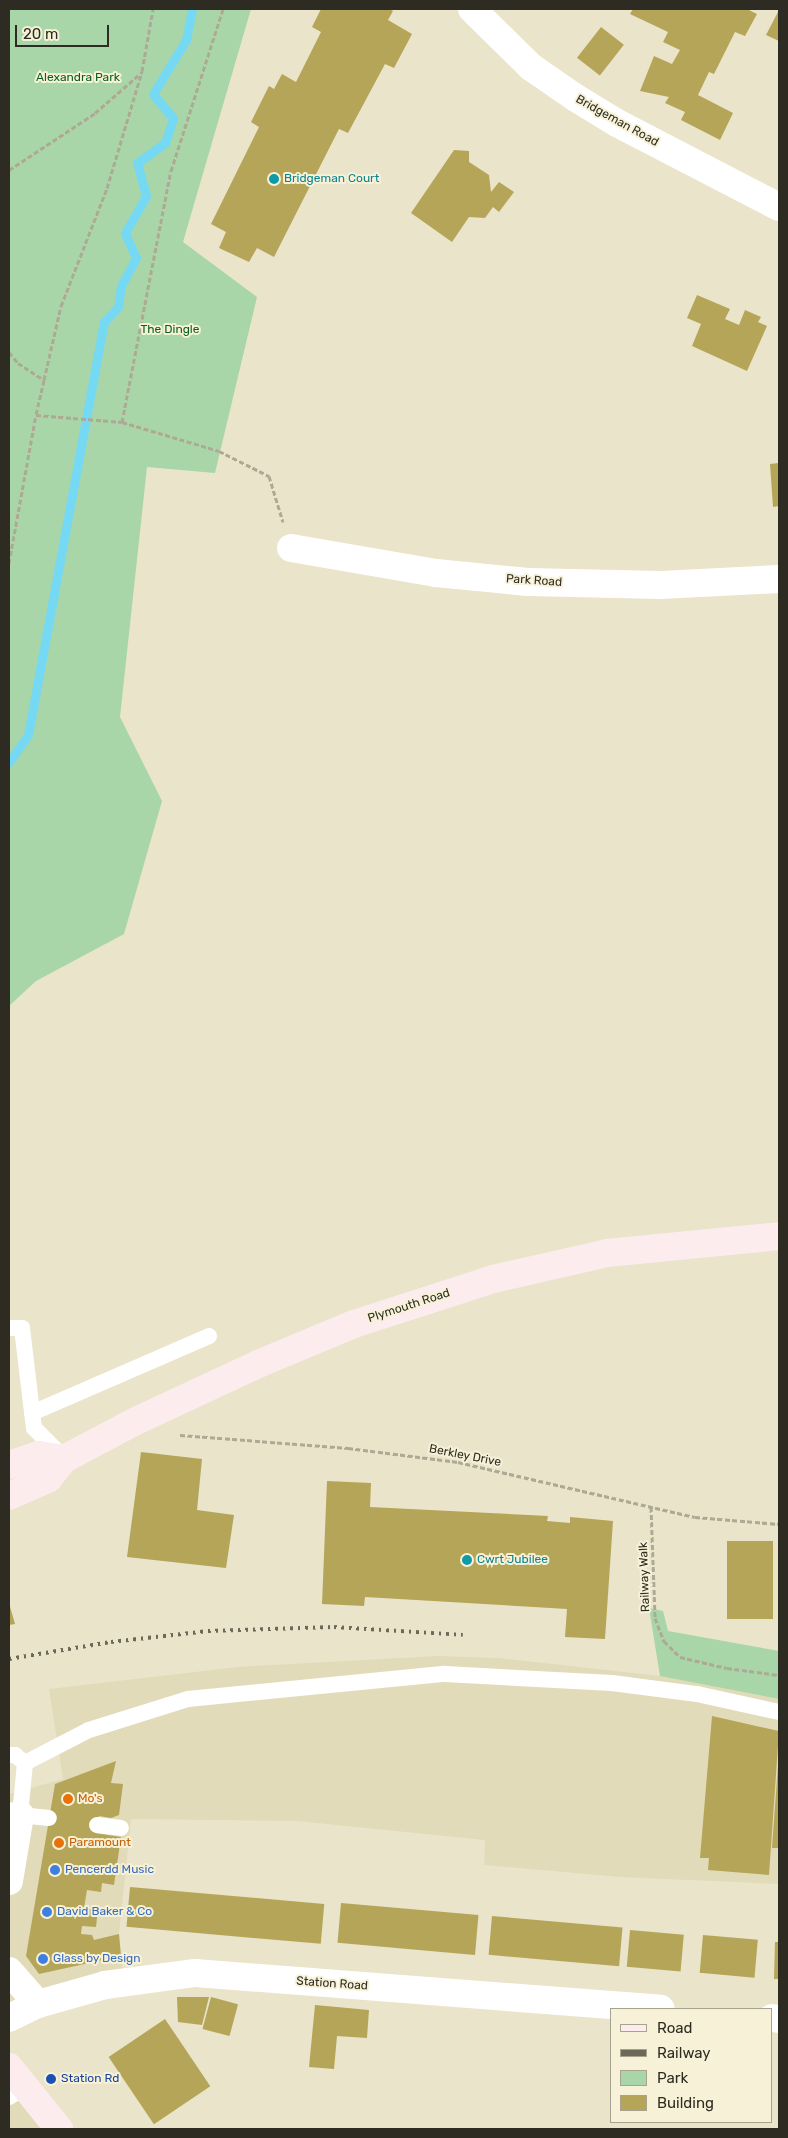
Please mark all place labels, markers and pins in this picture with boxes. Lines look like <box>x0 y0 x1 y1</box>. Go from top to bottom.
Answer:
place label: Bridgeman Court <box>284 172 379 186</box>
marker: Bridgeman Court <box>268 173 280 185</box>
place label: Cwrt Jubilee <box>477 1553 548 1567</box>
marker: Cwrt Jubilee <box>461 1554 473 1566</box>
place label: Mo's <box>78 1792 103 1806</box>
marker: Mo's <box>62 1793 74 1805</box>
place label: Paramount <box>69 1836 131 1850</box>
marker: Paramount <box>53 1837 65 1849</box>
place label: Pencerdd Music <box>65 1863 154 1877</box>
marker: Pencerdd Music <box>49 1864 61 1876</box>
place label: David Baker & Co <box>57 1905 152 1919</box>
marker: David Baker & Co <box>41 1906 53 1918</box>
place label: Glass by Design <box>53 1952 141 1966</box>
marker: Glass by Design <box>37 1953 49 1965</box>
place label: Station Rd <box>61 2072 119 2086</box>
marker: Station Rd <box>45 2073 57 2085</box>

